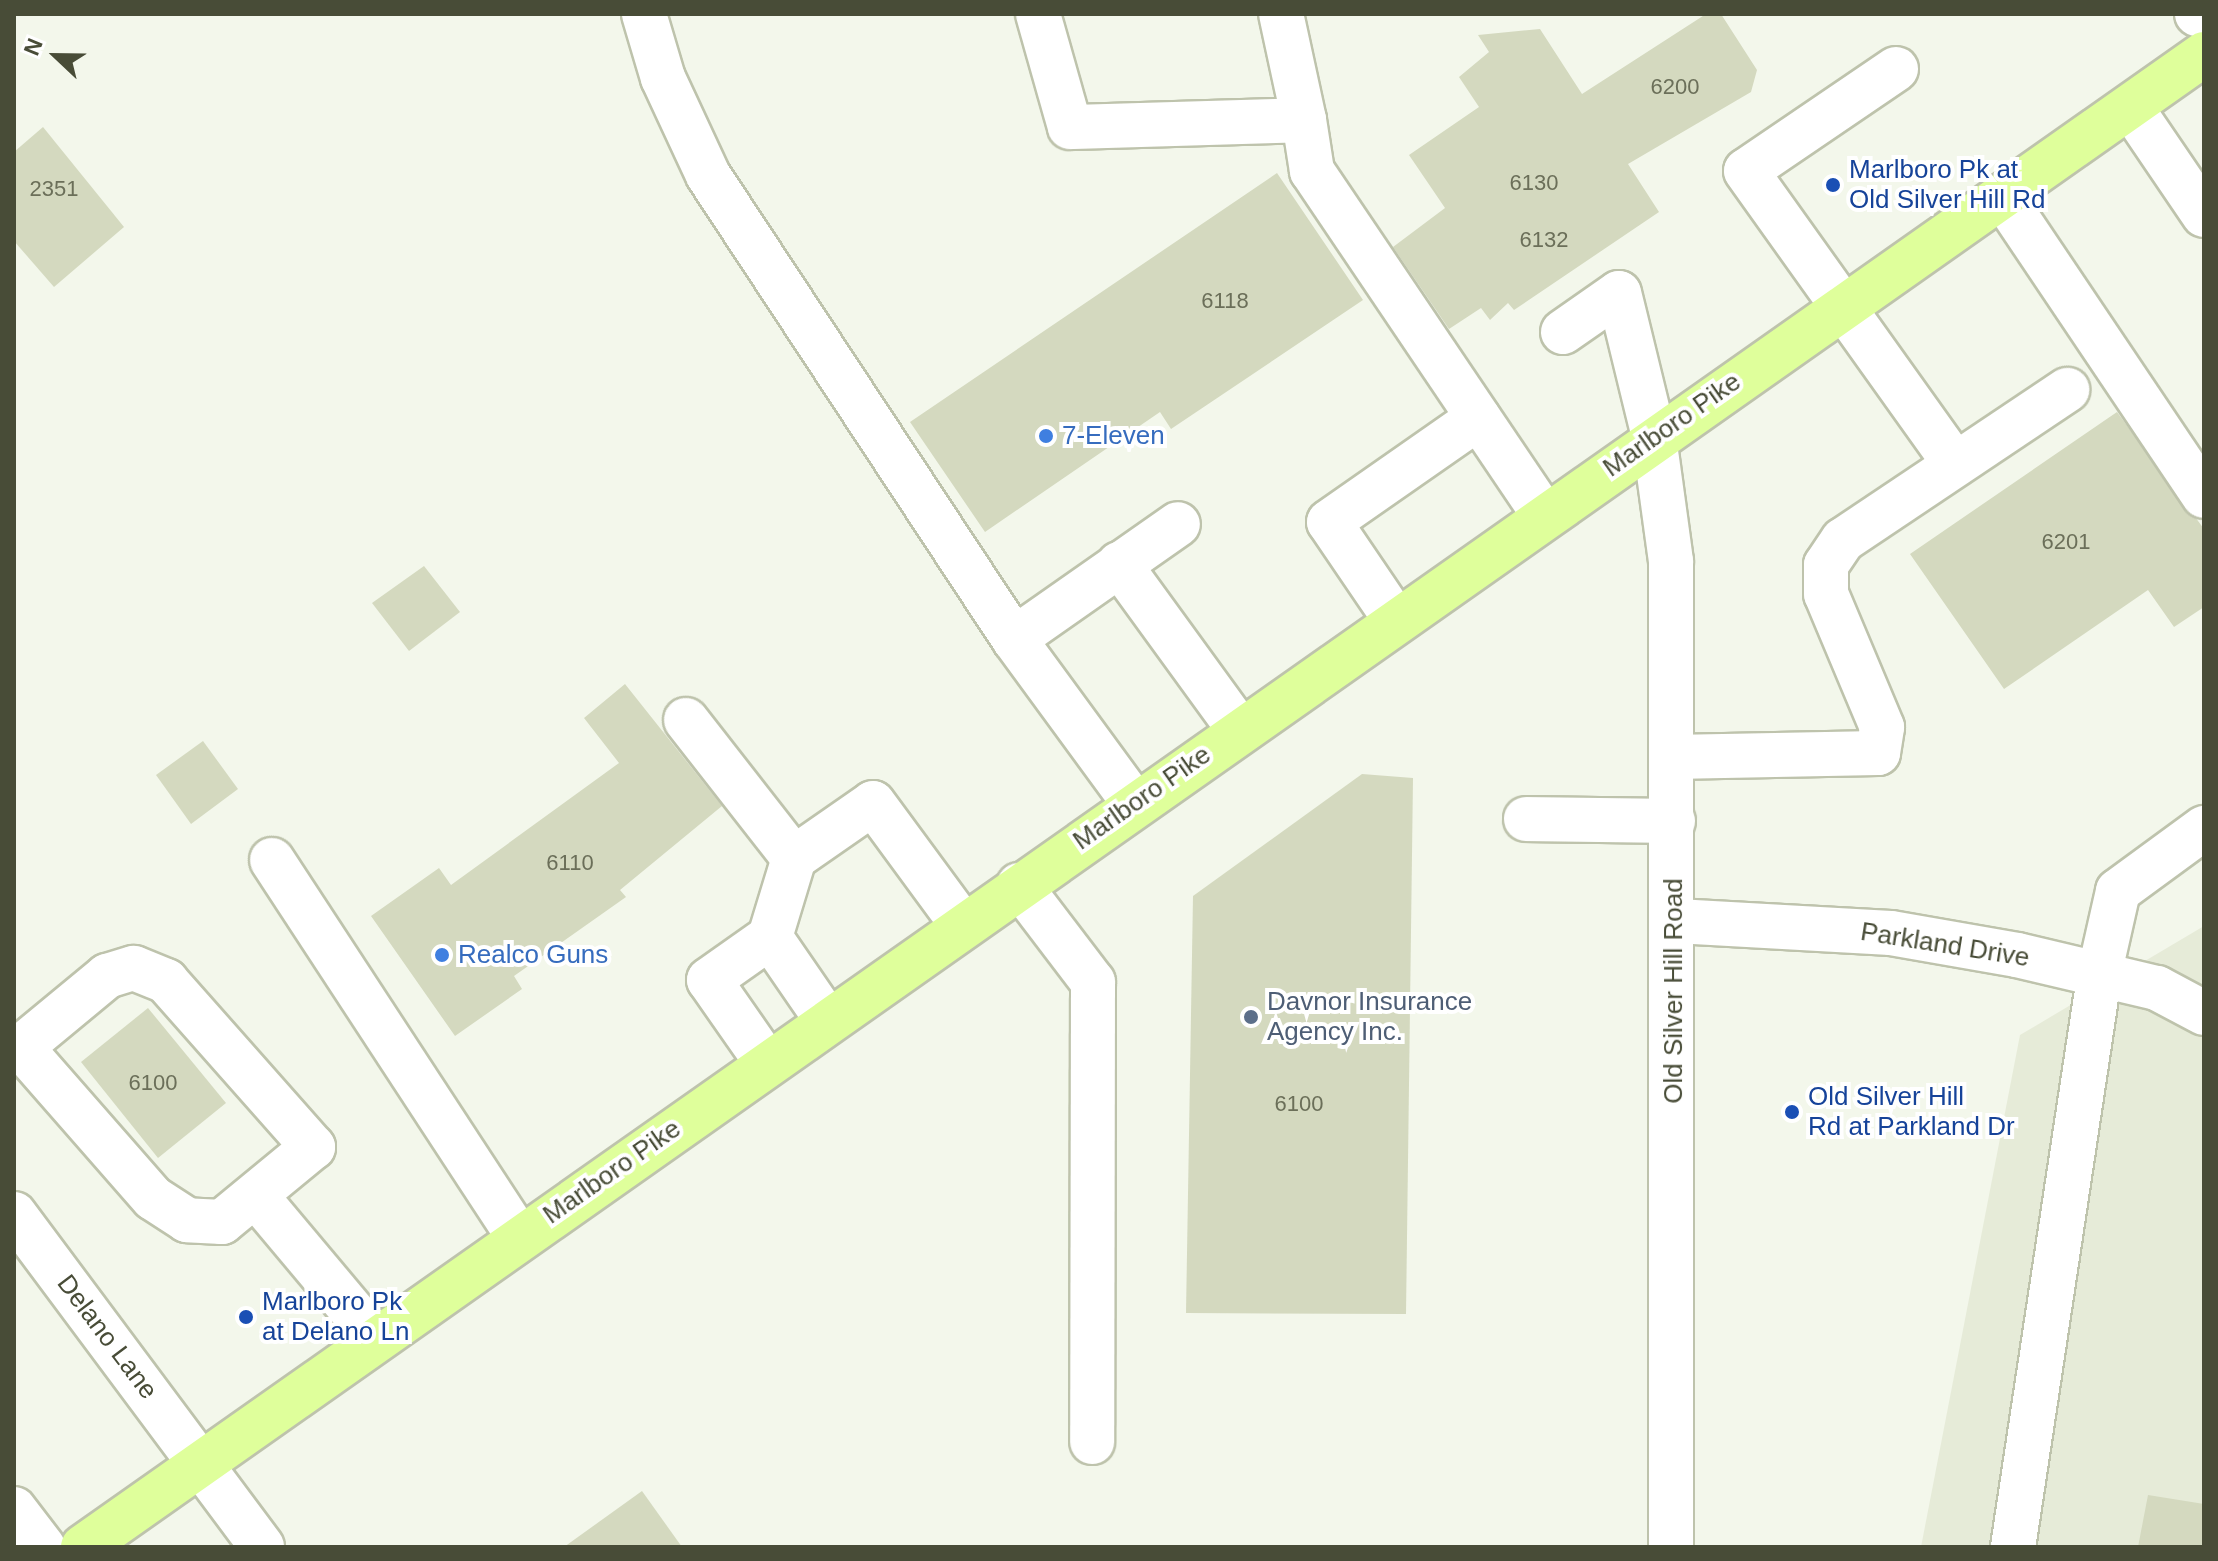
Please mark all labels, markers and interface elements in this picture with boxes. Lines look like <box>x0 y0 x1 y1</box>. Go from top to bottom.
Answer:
north arrow <box>16 16 96 96</box>
text: N <box>19 35 48 59</box>
house number: 6200 <box>1651 74 1699 100</box>
place label: Marlboro Pk at Old Silver Hill Rd <box>1849 154 2045 216</box>
house number: 6130 <box>1510 170 1558 196</box>
house number: 2351 <box>30 176 78 202</box>
marker: Marlboro Pk at Old Silver Hill Rd <box>1824 176 1842 194</box>
house number: 6132 <box>1520 227 1568 253</box>
house number: 6118 <box>1201 288 1249 314</box>
street label: Marlboro Pike <box>1597 366 1747 484</box>
place label: 7-Eleven <box>1062 420 1165 452</box>
marker: 7-Eleven <box>1037 427 1055 445</box>
house number: 6201 <box>2042 529 2090 555</box>
street label: Marlboro Pike <box>1067 739 1217 857</box>
house number: 6110 <box>546 850 594 876</box>
street label: Old Silver Hill Road <box>1658 878 1690 1104</box>
street label: Parkland Drive <box>1858 916 2032 974</box>
place label: Realco Guns <box>458 939 608 971</box>
marker: Realco Guns <box>433 946 451 964</box>
place label: Davnor Insurance Agency Inc. <box>1267 986 1472 1048</box>
marker: Davnor Insurance Agency Inc. <box>1242 1008 1260 1026</box>
house number: 6100 <box>129 1070 177 1096</box>
place label: Old Silver Hill Rd at Parkland Dr <box>1808 1081 2015 1142</box>
house number: 6100 <box>1275 1091 1323 1117</box>
marker: Old Silver Hill Rd at Parkland Dr <box>1783 1103 1801 1121</box>
street label: Marlboro Pike <box>537 1113 687 1231</box>
street label: Delano Lane <box>50 1269 164 1405</box>
place label: Marlboro Pk at Delano Ln <box>262 1286 409 1348</box>
marker: Marlboro Pk at Delano Ln <box>237 1308 255 1326</box>

